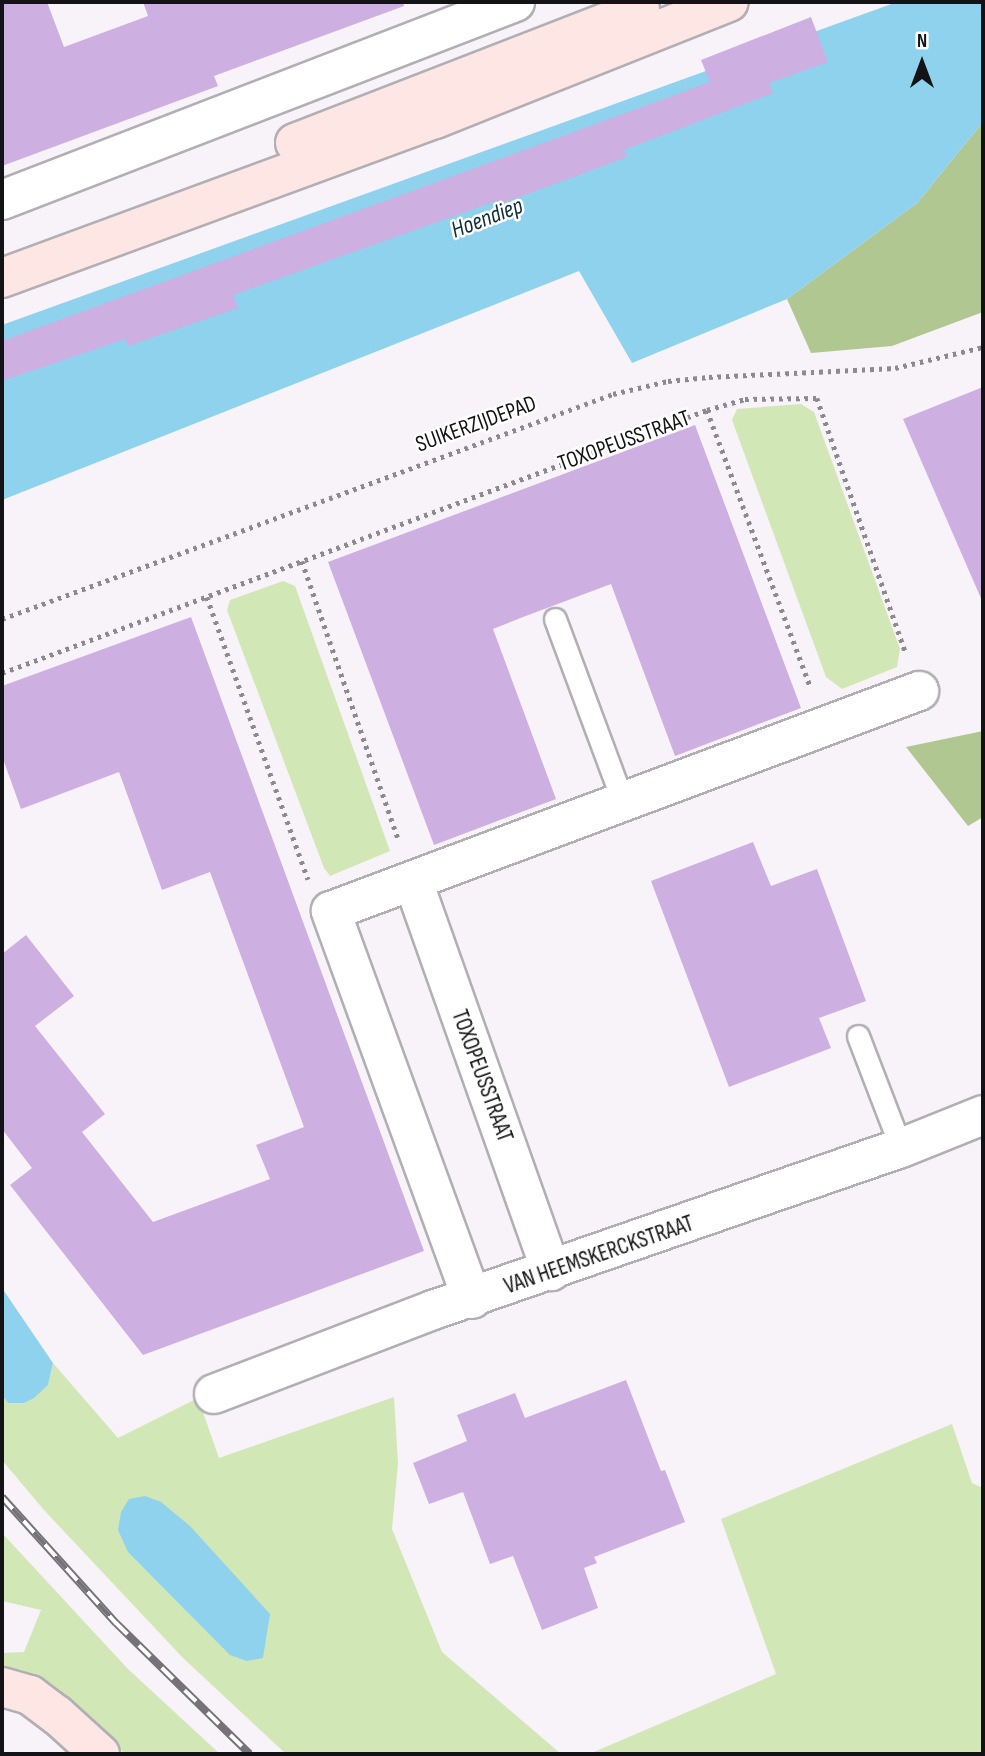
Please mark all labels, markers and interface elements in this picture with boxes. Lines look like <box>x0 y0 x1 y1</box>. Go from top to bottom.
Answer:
north arrow <box>887 28 957 98</box>
text: N <box>917 30 927 53</box>
water label: Hoendiep <box>447 191 527 245</box>
street label: SUIKERZIJDEPAD <box>412 389 540 459</box>
street label: TOXOPEUSSTRAAT <box>554 404 694 478</box>
street label: TOXOPEUSSTRAAT <box>445 1006 519 1146</box>
street label: VAN HEEMSKERCKSTRAAT <box>501 1210 697 1300</box>

